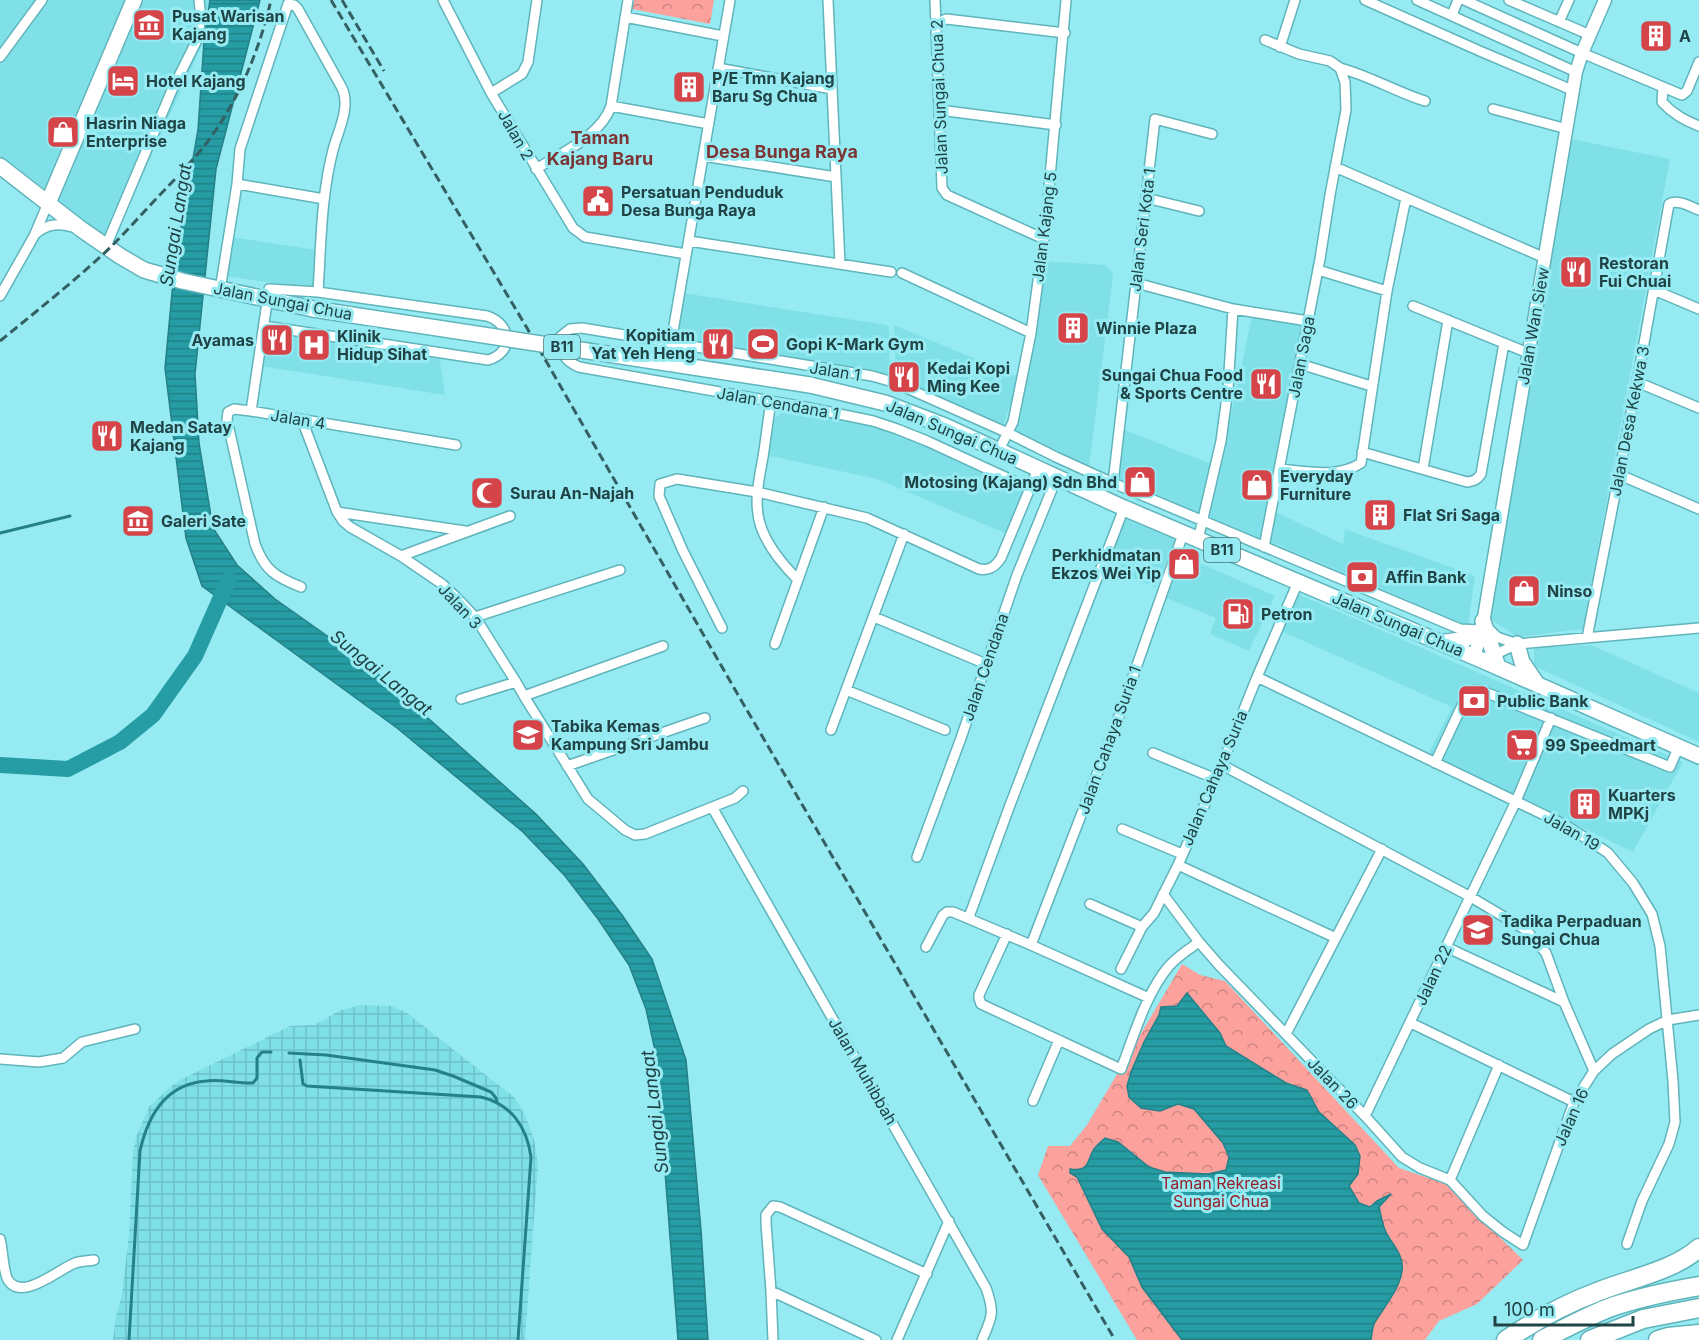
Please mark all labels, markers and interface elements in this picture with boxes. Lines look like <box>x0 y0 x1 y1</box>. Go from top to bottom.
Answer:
place label: Pusat Warisan Kajang <box>172 6 284 44</box>
museum icon: Pusat Warisan Kajang <box>131 7 167 43</box>
building icon: A <box>1638 18 1674 54</box>
street label: Jalan Sungai Chua 2 <box>926 19 952 175</box>
place label: A <box>1679 26 1691 46</box>
hotel icon: Hotel Kajang <box>105 63 141 99</box>
place label: P/E Tmn Kajang Baru Sg Chua <box>712 68 835 106</box>
building icon: P/E Tmn Kajang Baru Sg Chua <box>671 69 707 105</box>
place label: Hotel Kajang <box>146 71 246 91</box>
street label: Jalan 2 <box>494 106 538 164</box>
place label: Hasrin Niaga Enterprise <box>86 113 186 151</box>
shop icon: Hasrin Niaga Enterprise <box>45 114 81 150</box>
district label: Taman Kajang Baru <box>547 127 653 169</box>
district label: Desa Bunga Raya <box>706 141 858 162</box>
water label: Sungai Langat <box>155 161 196 288</box>
street label: Jalan Seri Kota 1 <box>1125 167 1159 293</box>
street label: Jalan Kajang 5 <box>1027 171 1061 283</box>
place label: Persatuan Penduduk Desa Bunga Raya <box>621 182 784 220</box>
public building icon: Persatuan Penduduk Desa Bunga Raya <box>580 183 616 219</box>
place label: Restoran Fui Chuai <box>1599 253 1671 291</box>
restaurant icon: Restoran Fui Chuai <box>1558 254 1594 290</box>
street label: Jalan Wan Siew <box>1513 266 1553 386</box>
street label: Jalan Sungai Chua <box>212 278 354 324</box>
building icon: Winnie Plaza <box>1055 310 1091 346</box>
street label: Jalan Saga <box>1283 314 1319 400</box>
place label: Winnie Plaza <box>1096 318 1197 338</box>
restaurant icon: Ayamas <box>259 322 295 358</box>
place label: Kopitiam Yat Yeh Heng <box>591 325 695 363</box>
place label: Klinik Hidup Sihat <box>337 326 427 364</box>
restaurant icon: Kopitiam Yat Yeh Heng <box>700 326 736 362</box>
sports icon: Gopi K-Mark Gym <box>745 326 781 362</box>
hospital icon: Klinik Hidup Sihat <box>296 327 332 363</box>
place label: Ayamas <box>192 330 254 350</box>
place label: Gopi K-Mark Gym <box>786 334 924 354</box>
road number: B11 <box>544 335 580 359</box>
street label: Jalan Desa Kekwa 3 <box>1605 344 1653 498</box>
street label: Jalan 1 <box>808 357 862 385</box>
place label: Kedai Kopi Ming Kee <box>927 358 1010 396</box>
restaurant icon: Kedai Kopi Ming Kee <box>886 359 922 395</box>
place label: Sungai Chua Food & Sports Centre <box>1102 365 1243 403</box>
restaurant icon: Sungai Chua Food & Sports Centre <box>1248 366 1284 402</box>
street label: Jalan Cendana 1 <box>715 382 841 424</box>
street label: Jalan Sungai Chua <box>883 395 1021 469</box>
street label: Jalan 4 <box>269 405 327 433</box>
place label: Medan Satay Kajang <box>130 417 232 455</box>
restaurant icon: Medan Satay Kajang <box>89 418 125 454</box>
shop icon: Motosing (Kajang) Sdn Bhd <box>1122 464 1158 500</box>
place label: Everyday Furniture <box>1280 466 1354 504</box>
shop icon: Everyday Furniture <box>1239 467 1275 503</box>
place label: Motosing (Kajang) Sdn Bhd <box>904 472 1117 492</box>
mosque icon: Surau An-Najah <box>469 475 505 511</box>
place label: Surau An-Najah <box>510 483 634 503</box>
building icon: Flat Sri Saga <box>1362 497 1398 533</box>
museum icon: Galeri Sate <box>120 503 156 539</box>
place label: Flat Sri Saga <box>1403 505 1500 525</box>
place label: Galeri Sate <box>161 511 246 531</box>
road number: B11 <box>1204 538 1240 562</box>
place label: Perkhidmatan Ekzos Wei Yip <box>1051 545 1161 583</box>
shop icon: Perkhidmatan Ekzos Wei Yip <box>1166 546 1202 582</box>
bank icon: Affin Bank <box>1344 559 1380 595</box>
place label: Affin Bank <box>1385 567 1467 587</box>
shop icon: Ninso <box>1506 573 1542 609</box>
street label: Jalan 3 <box>434 579 486 633</box>
place label: Ninso <box>1547 581 1592 601</box>
street label: Jalan Sungai Chua <box>1329 587 1467 661</box>
fuel station icon: Petron <box>1220 596 1256 632</box>
place label: Petron <box>1261 604 1313 624</box>
street label: Jalan Cendana <box>957 610 1013 724</box>
water label: Sungai Langat <box>326 625 437 721</box>
street label: Jalan Cahaya Suria 1 <box>1073 663 1145 817</box>
bank icon: Public Bank <box>1456 683 1492 719</box>
place label: Public Bank <box>1497 691 1589 711</box>
street label: Jalan Cahaya Suria <box>1176 707 1252 849</box>
place label: Tabika Kemas Kampung Sri Jambu <box>551 716 709 754</box>
school or university icon: Tabika Kemas Kampung Sri Jambu <box>510 717 546 753</box>
supermarket icon: 99 Speedmart <box>1504 727 1540 763</box>
place label: 99 Speedmart <box>1545 735 1656 755</box>
place label: Kuarters MPKj <box>1608 785 1676 823</box>
building icon: Kuarters MPKj <box>1567 786 1603 822</box>
street label: Jalan 19 <box>1540 807 1604 855</box>
place label: Tadika Perpaduan Sungai Chua <box>1501 911 1642 949</box>
school or university icon: Tadika Perpaduan Sungai Chua <box>1460 912 1496 948</box>
street label: Jalan 22 <box>1410 942 1456 1008</box>
street label: Jalan Muhibbah <box>824 1014 902 1128</box>
water label: Sungai Langat <box>636 1048 672 1175</box>
street label: Jalan 26 <box>1303 1053 1363 1113</box>
street label: Jalan 16 <box>1549 1085 1593 1149</box>
park label: Taman Rekreasi Sungai Chua <box>1161 1173 1281 1211</box>
scale bar <box>1495 1289 1633 1327</box>
text: 100 m <box>1504 1299 1555 1320</box>

